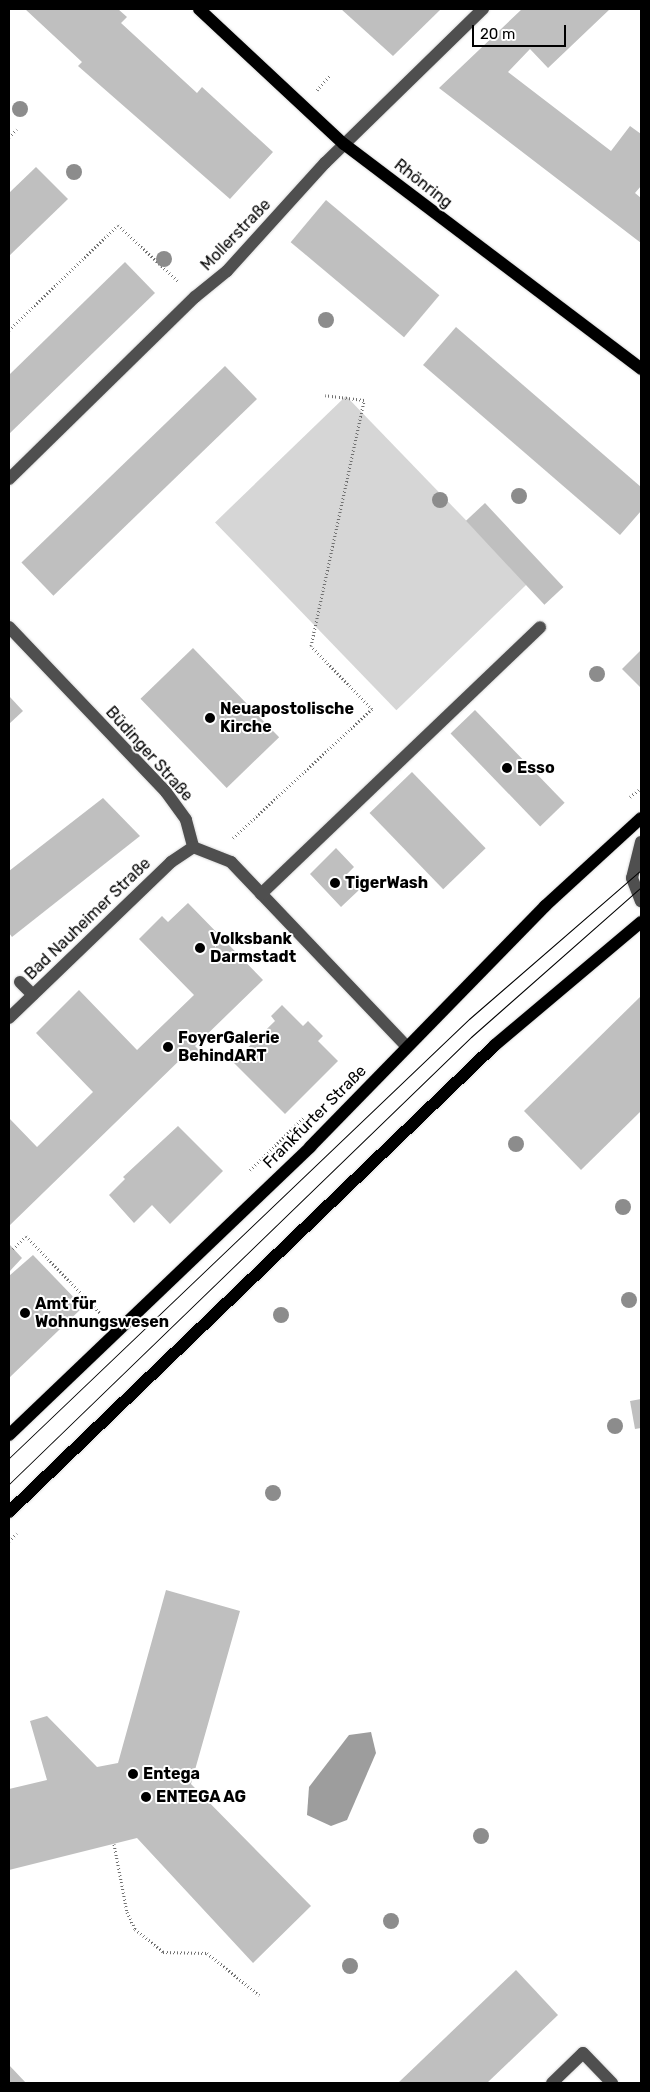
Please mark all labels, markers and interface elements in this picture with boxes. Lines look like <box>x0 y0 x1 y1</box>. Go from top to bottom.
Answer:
scale bar <box>475 15 569 47</box>
text: 20 m <box>480 25 515 43</box>
street label: Rhönring <box>390 155 456 213</box>
street label: Mollerstraße <box>197 195 275 275</box>
place label: Neuapostolische Kirche <box>220 699 354 737</box>
street label: Büdinger Straße <box>101 703 197 805</box>
marker: Neuapostolische Kirche <box>204 712 216 724</box>
place label: Esso <box>517 758 555 778</box>
marker: Esso <box>501 762 513 774</box>
street label: Bad Nauheimer Straße <box>21 854 155 984</box>
place label: TigerWash <box>345 873 428 893</box>
marker: TigerWash <box>329 877 341 889</box>
place label: Volksbank Darmstadt <box>210 929 296 967</box>
marker: Volksbank Darmstadt <box>194 942 206 954</box>
place label: FoyerGalerie BehindART <box>178 1028 280 1066</box>
marker: FoyerGalerie BehindART <box>162 1041 174 1053</box>
street label: Frankfurter Straße <box>259 1061 371 1173</box>
place label: Amt für Wohnungswesen <box>35 1294 169 1332</box>
marker: Amt für Wohnungswesen <box>19 1307 31 1319</box>
place label: Entega <box>143 1764 200 1784</box>
marker: Entega <box>127 1768 139 1780</box>
place label: ENTEGA AG <box>156 1787 247 1807</box>
marker: ENTEGA AG <box>140 1791 152 1803</box>

